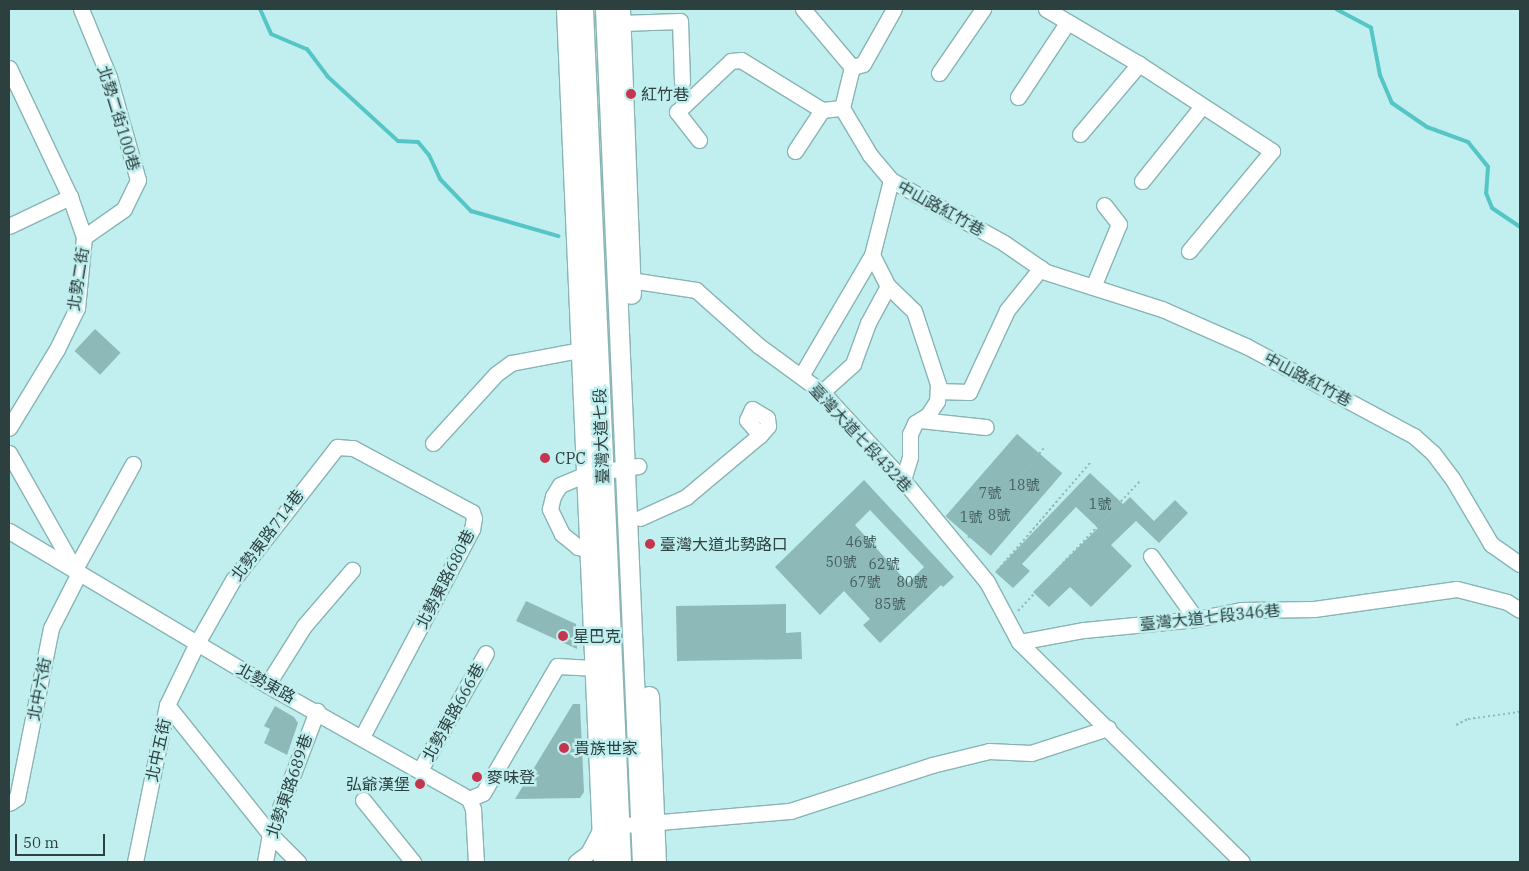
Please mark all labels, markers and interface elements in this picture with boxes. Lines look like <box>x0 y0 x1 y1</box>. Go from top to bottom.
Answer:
street label: 北勢二街100巷 <box>94 63 144 173</box>
place label: 紅竹巷 <box>641 84 689 104</box>
marker: 紅竹巷 <box>625 88 637 100</box>
street label: 中山路紅竹巷 <box>894 176 988 240</box>
street label: 北勢二街 <box>64 246 92 312</box>
street label: 中山路紅竹巷 <box>1261 348 1355 410</box>
street label: 臺灣大道七段432巷 <box>806 380 916 496</box>
street label: 臺灣大道七段 <box>590 388 612 484</box>
place label: CPC <box>555 448 586 468</box>
marker: CPC <box>539 452 551 464</box>
house number: 18號 <box>1009 477 1039 493</box>
house number: 7號 <box>979 485 1001 501</box>
street label: 北勢東路714巷 <box>227 486 307 584</box>
house number: 1號 <box>1089 496 1111 512</box>
house number: 8號 <box>988 507 1010 523</box>
house number: 1號 <box>960 509 982 525</box>
street label: 北勢東路680巷 <box>412 526 478 632</box>
place label: 臺灣大道北勢路口 <box>660 534 788 554</box>
house number: 46號 <box>846 534 876 550</box>
marker: 臺灣大道北勢路口 <box>644 538 656 550</box>
house number: 50號 <box>826 554 856 570</box>
house number: 62號 <box>869 556 899 572</box>
house number: 67號 <box>850 574 880 590</box>
house number: 80號 <box>897 574 927 590</box>
house number: 85號 <box>875 596 905 612</box>
street label: 臺灣大道七段346巷 <box>1139 600 1281 634</box>
place label: 星巴克 <box>573 626 621 646</box>
marker: 星巴克 <box>557 630 569 642</box>
street label: 北中六街 <box>23 656 55 722</box>
street label: 北勢東路 <box>233 659 299 707</box>
street label: 北勢東路666巷 <box>418 660 488 764</box>
street label: 北中五街 <box>142 717 174 783</box>
street label: 北勢東路689巷 <box>262 731 316 841</box>
place label: 貴族世家 <box>574 738 638 758</box>
marker: 貴族世家 <box>558 742 570 754</box>
place label: 麥味登 <box>487 767 535 787</box>
marker: 麥味登 <box>471 771 483 783</box>
place label: 弘爺漢堡 <box>346 774 410 794</box>
marker: 弘爺漢堡 <box>414 778 426 790</box>
scale bar <box>18 824 108 856</box>
text: 50 m <box>23 833 59 852</box>

